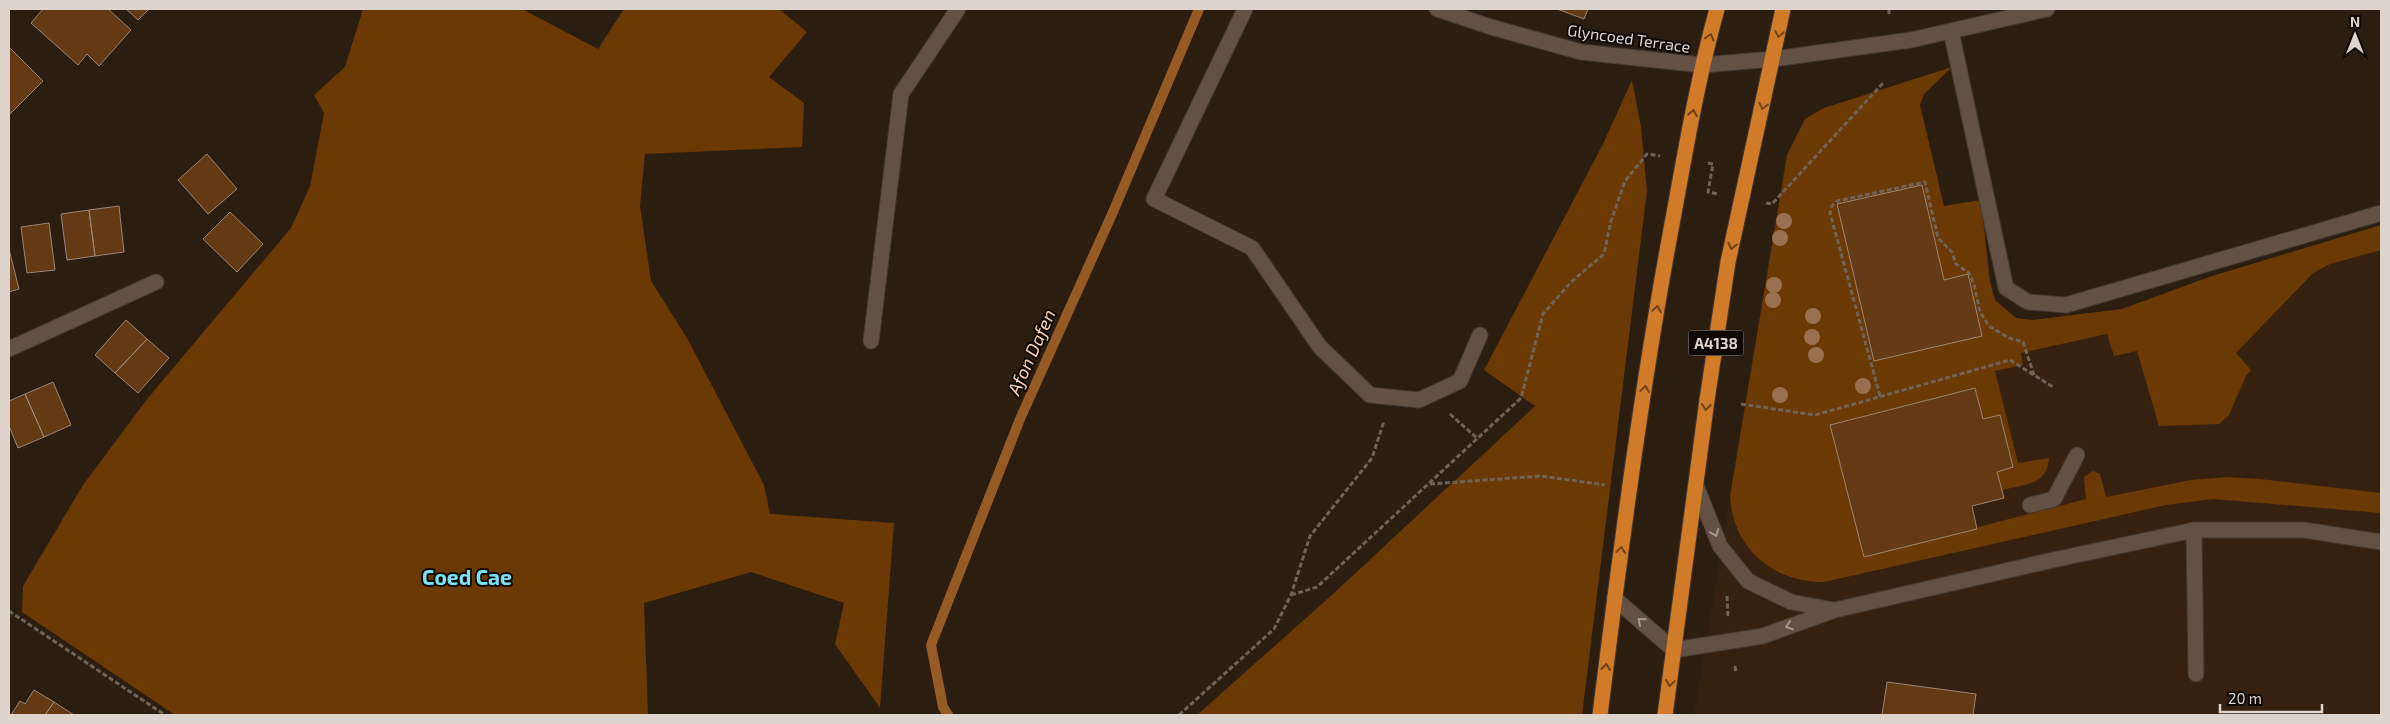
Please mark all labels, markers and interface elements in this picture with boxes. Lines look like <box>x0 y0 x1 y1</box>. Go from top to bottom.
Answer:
north arrow <box>2330 10 2380 60</box>
text: N <box>2350 13 2360 30</box>
street label: Glyncoed Terrace <box>1566 20 1692 56</box>
one-way arrow <box>1774 29 1784 38</box>
one-way arrow <box>1704 33 1714 42</box>
one-way arrow <box>1758 102 1769 111</box>
one-way arrow <box>1687 108 1698 117</box>
one-way arrow <box>1727 242 1737 251</box>
one-way arrow <box>1651 305 1662 313</box>
water label: Afon Dafen <box>1002 306 1060 399</box>
road number: A4138 <box>1688 330 1744 356</box>
one-way arrow <box>1639 385 1649 394</box>
one-way arrow <box>1701 403 1712 411</box>
one-way arrow <box>1709 528 1719 537</box>
one-way arrow <box>1616 546 1626 554</box>
district label: Coed Cae <box>422 564 512 589</box>
one-way arrow <box>1637 617 1646 626</box>
one-way arrow <box>1786 620 1794 630</box>
one-way arrow <box>1600 663 1611 671</box>
one-way arrow <box>1665 679 1676 687</box>
scale bar <box>2220 682 2322 714</box>
text: 20 m <box>2228 689 2262 707</box>

